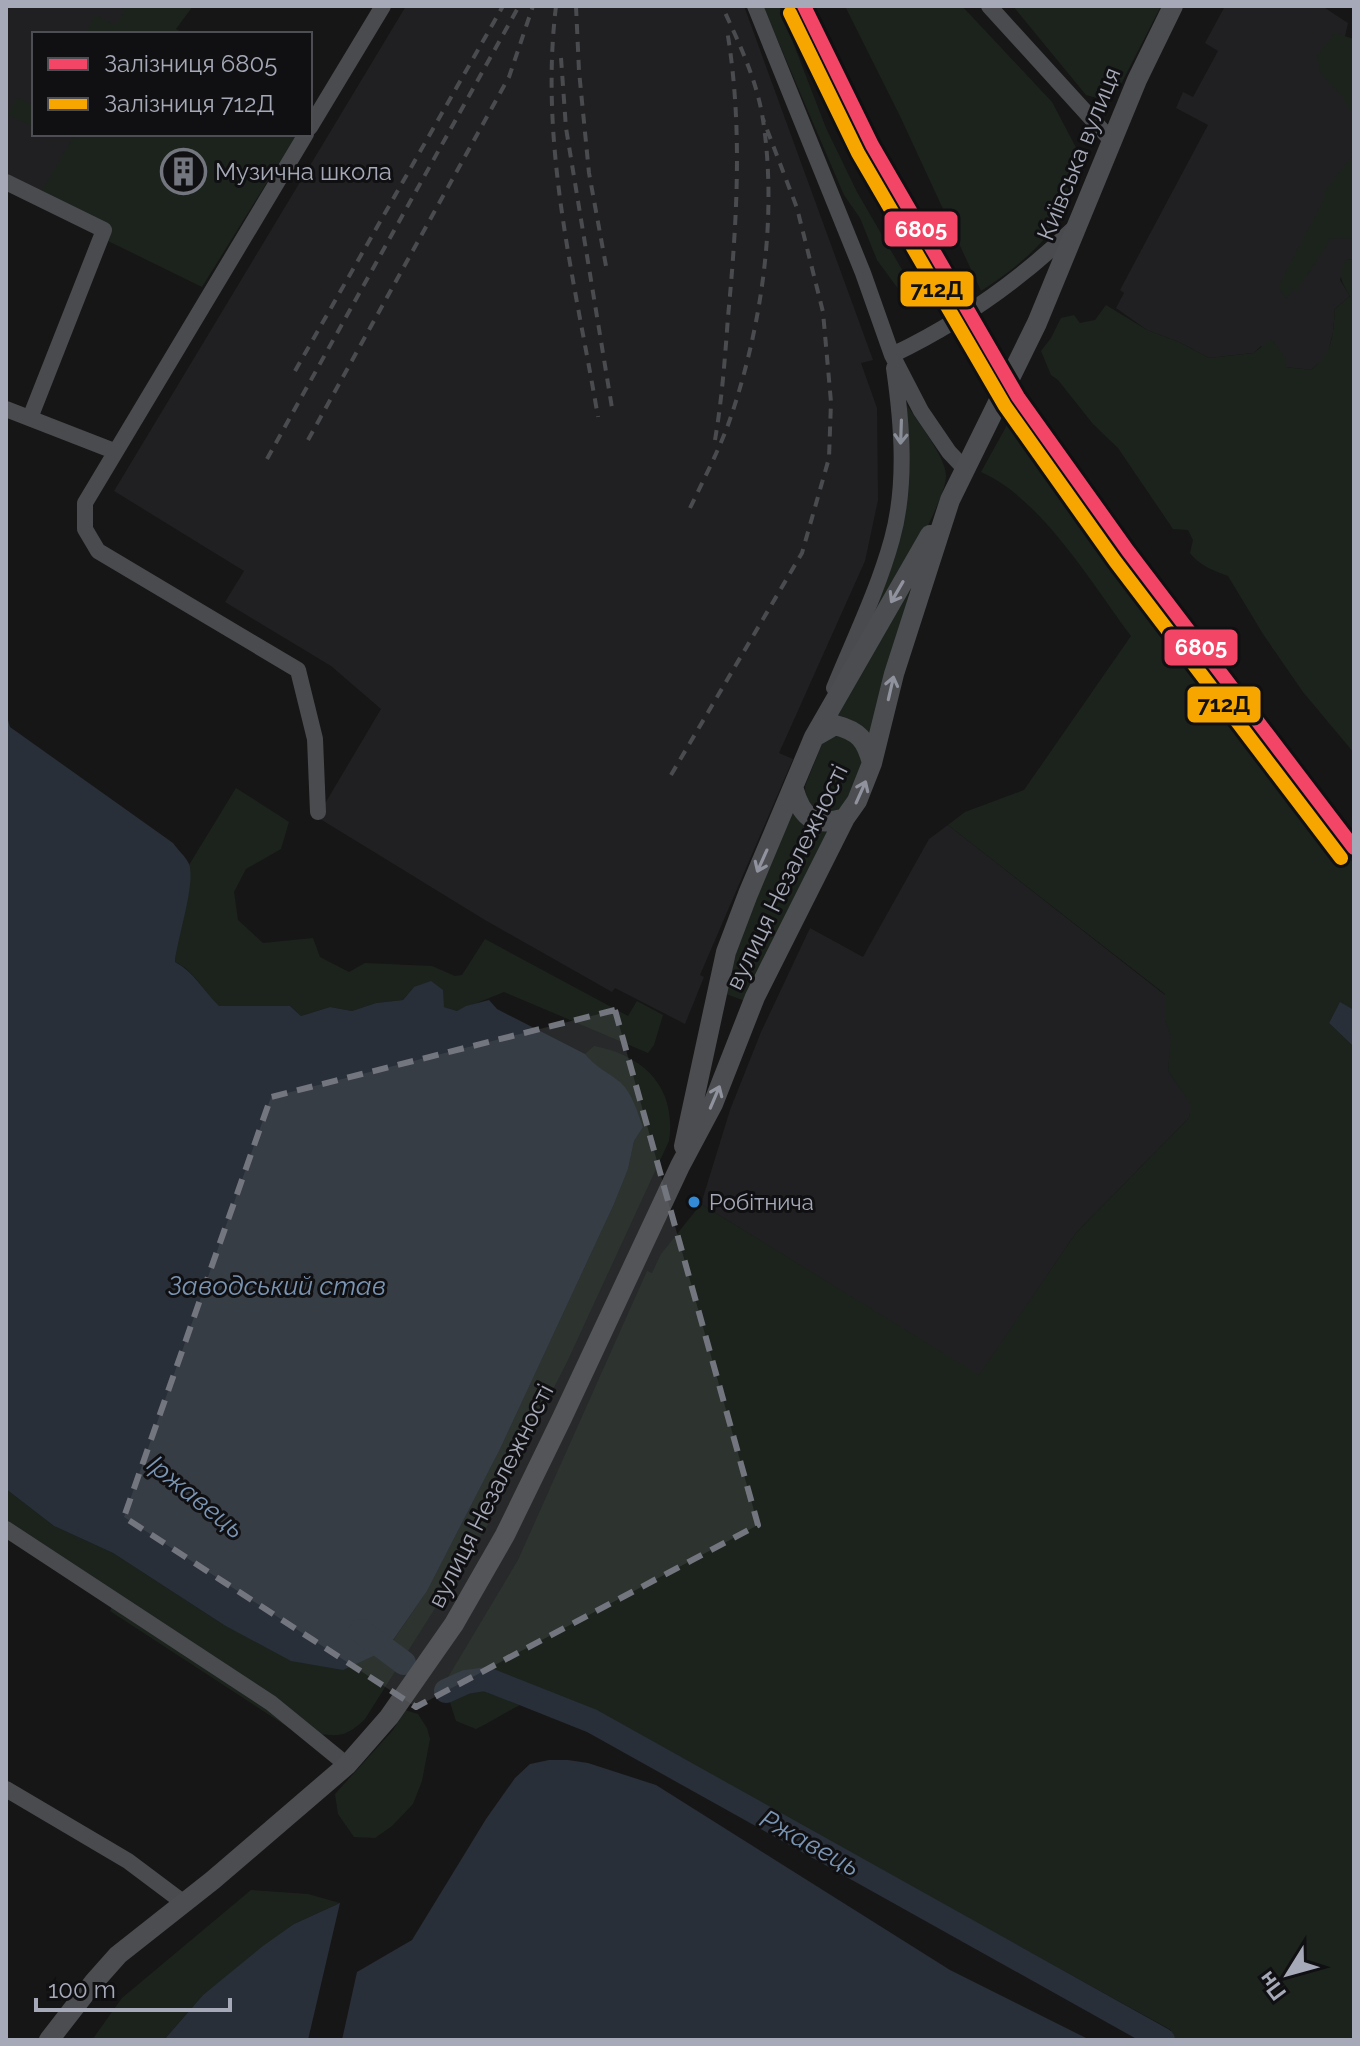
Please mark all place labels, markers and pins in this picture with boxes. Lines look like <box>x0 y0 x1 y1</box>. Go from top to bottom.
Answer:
building icon: Музична школа <box>160 148 208 196</box>
place label: Музична школа <box>215 157 392 186</box>
place label: Робітнича <box>709 1189 814 1215</box>
marker: Робітнича <box>686 1194 702 1210</box>

